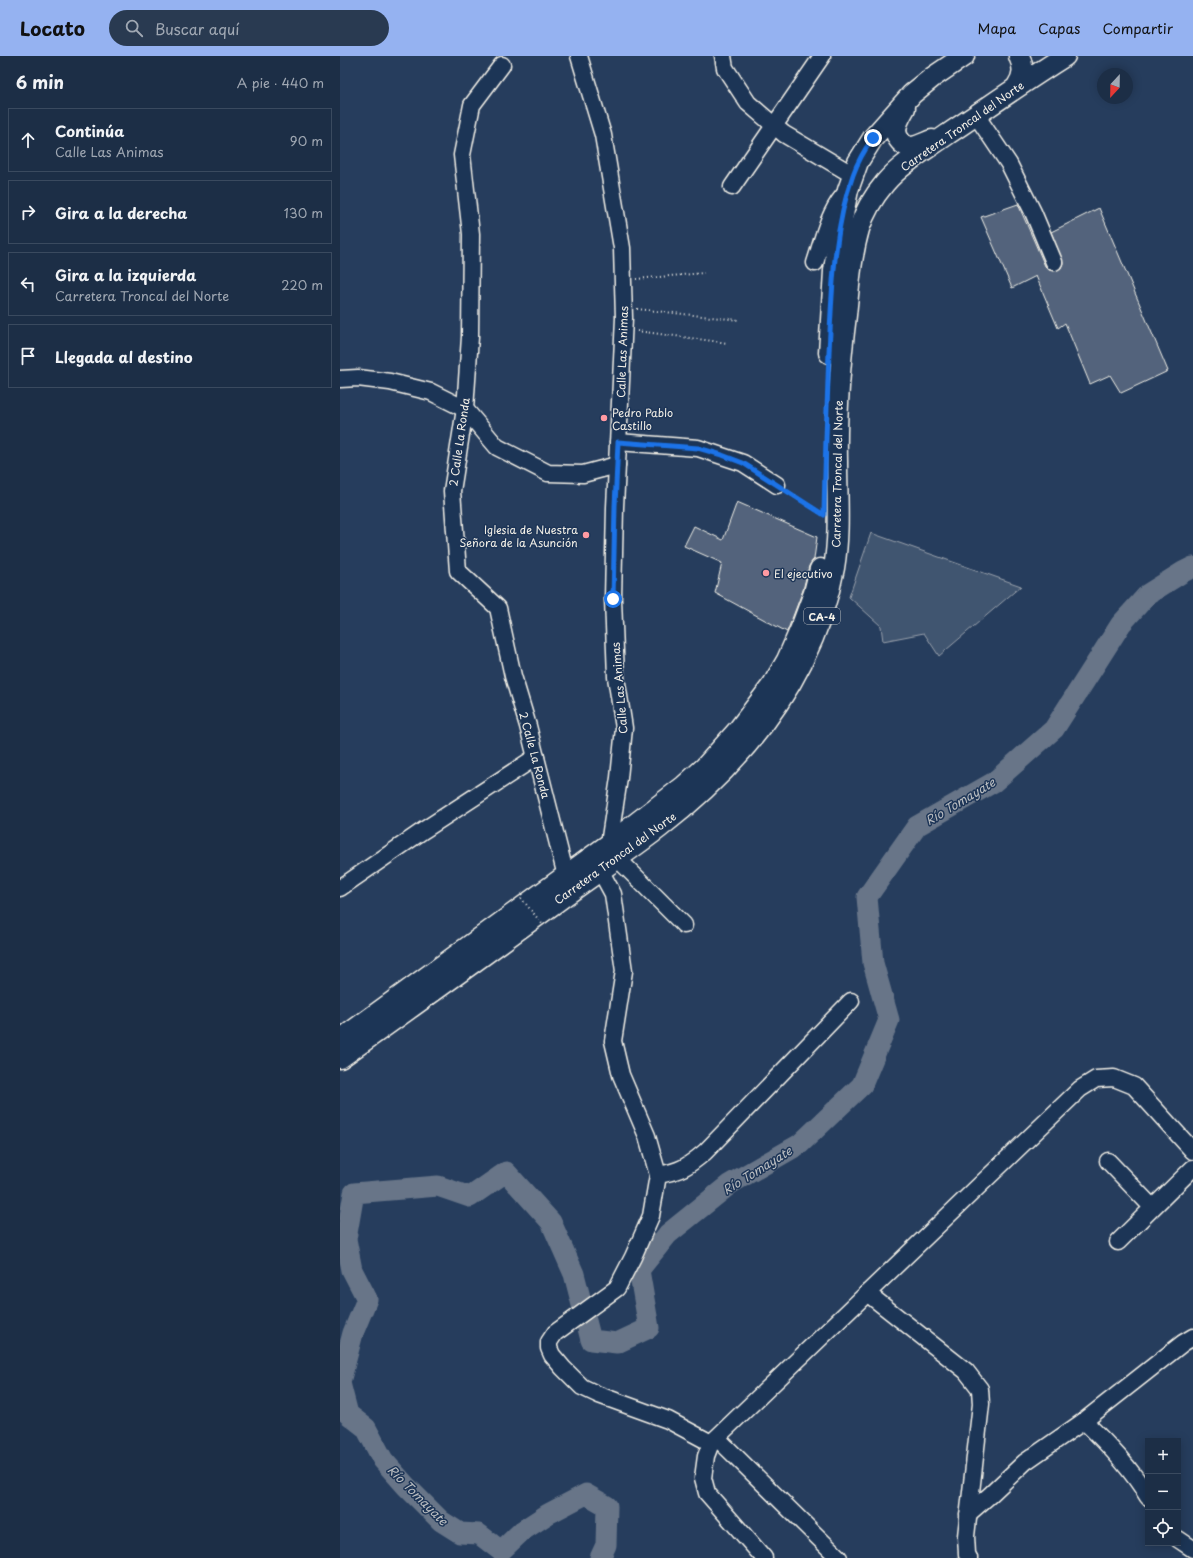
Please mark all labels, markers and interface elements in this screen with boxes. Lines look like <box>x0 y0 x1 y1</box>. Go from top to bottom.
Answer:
search box <box>109 10 389 46</box>
text: Locato <box>20 14 85 42</box>
icon: search <box>123 17 145 39</box>
text: Buscar aquí <box>155 17 239 40</box>
text: Mapa <box>978 18 1016 39</box>
text: Capas <box>1038 18 1080 39</box>
text: Compartir <box>1102 18 1173 39</box>
north arrow <box>1097 68 1133 104</box>
text: 6 min <box>16 69 64 95</box>
text: A pie · 440 m <box>237 73 324 92</box>
street label: Carretera Troncal del Norte <box>897 77 1027 175</box>
text: Continúa <box>55 119 124 142</box>
icon: ahead <box>17 129 39 151</box>
route end <box>864 129 882 147</box>
text: 90 m <box>290 131 323 150</box>
text: Calle Las Animas <box>55 142 164 161</box>
icon: right <box>17 201 39 223</box>
text: Gira a la derecha <box>55 201 187 224</box>
text: 130 m <box>284 203 323 222</box>
text: Gira a la izquierda <box>55 263 196 286</box>
icon: left <box>17 273 39 295</box>
text: 220 m <box>281 275 323 294</box>
text: Carretera Troncal del Norte <box>55 286 229 305</box>
street label: Calle Las Animas <box>612 306 632 398</box>
icon: arrive <box>17 345 39 367</box>
text: Llegada al destino <box>55 345 193 368</box>
street label: 2 Calle La Ronda <box>444 396 474 487</box>
street label: Carretera Troncal del Norte <box>827 400 847 548</box>
place label: Pedro Pablo Castillo <box>612 404 673 434</box>
marker: Pedro Pablo Castillo <box>599 413 609 423</box>
place label: Iglesia de Nuestra Señora de la Asunción <box>459 521 578 551</box>
marker: Iglesia de Nuestra Señora de la Asunción <box>581 530 591 540</box>
place label: El ejecutivo <box>774 565 833 582</box>
marker: El ejecutivo <box>761 568 771 578</box>
route start <box>604 590 622 608</box>
road number: CA-4 <box>804 608 840 624</box>
street label: Calle Las Animas <box>607 641 631 735</box>
street label: 2 Calle La Ronda <box>515 710 555 801</box>
water label: Río Tomayate <box>922 773 999 829</box>
street label: Carretera Troncal del Norte <box>550 808 680 908</box>
water label: Río Tomayate <box>719 1141 796 1198</box>
map controls <box>1145 1438 1181 1546</box>
button: + <box>1145 1438 1181 1474</box>
water label: Río Tomayate <box>384 1461 453 1530</box>
button: − <box>1145 1474 1181 1510</box>
button: locate <box>1145 1510 1181 1546</box>

